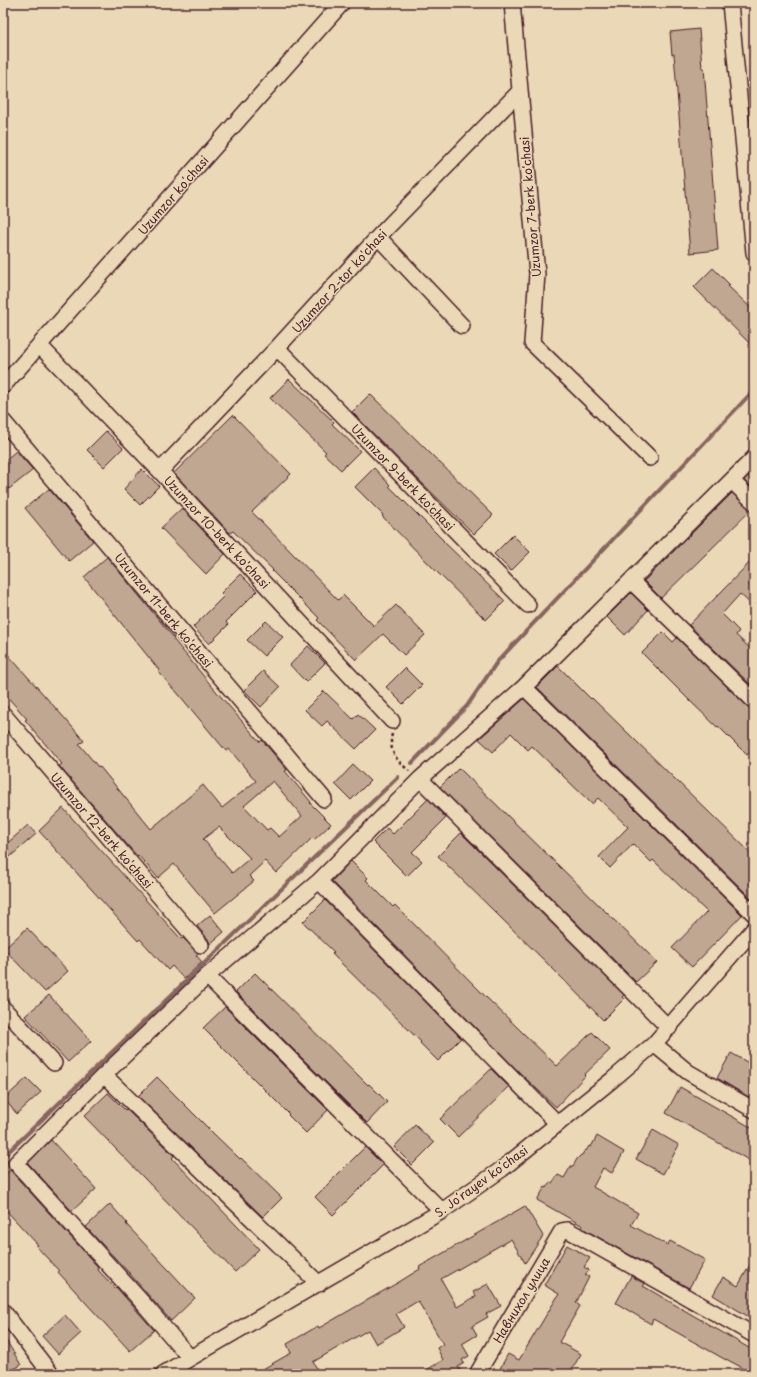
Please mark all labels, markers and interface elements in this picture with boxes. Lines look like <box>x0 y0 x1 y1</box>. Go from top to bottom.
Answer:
street label: Uzumzor 7-berk ko'chasi <box>515 136 545 278</box>
street label: Uzumzor koʻchasi <box>133 151 213 239</box>
street label: Uzumzor 2-tor ko'chasi <box>287 225 391 337</box>
street label: Uzumzor 9-berk ko'chasi <box>347 420 459 534</box>
street label: Uzumzor 10-berk ko'chasi <box>160 471 274 593</box>
street label: Uzumzor 11-berk ko'chasi <box>111 549 217 671</box>
street label: Uzumzor 12-berk ko'chasi <box>46 768 158 892</box>
street label: S. Joʻrayev koʻchasi <box>431 1141 531 1221</box>
street label: Навнихол улица <box>488 1253 554 1346</box>

